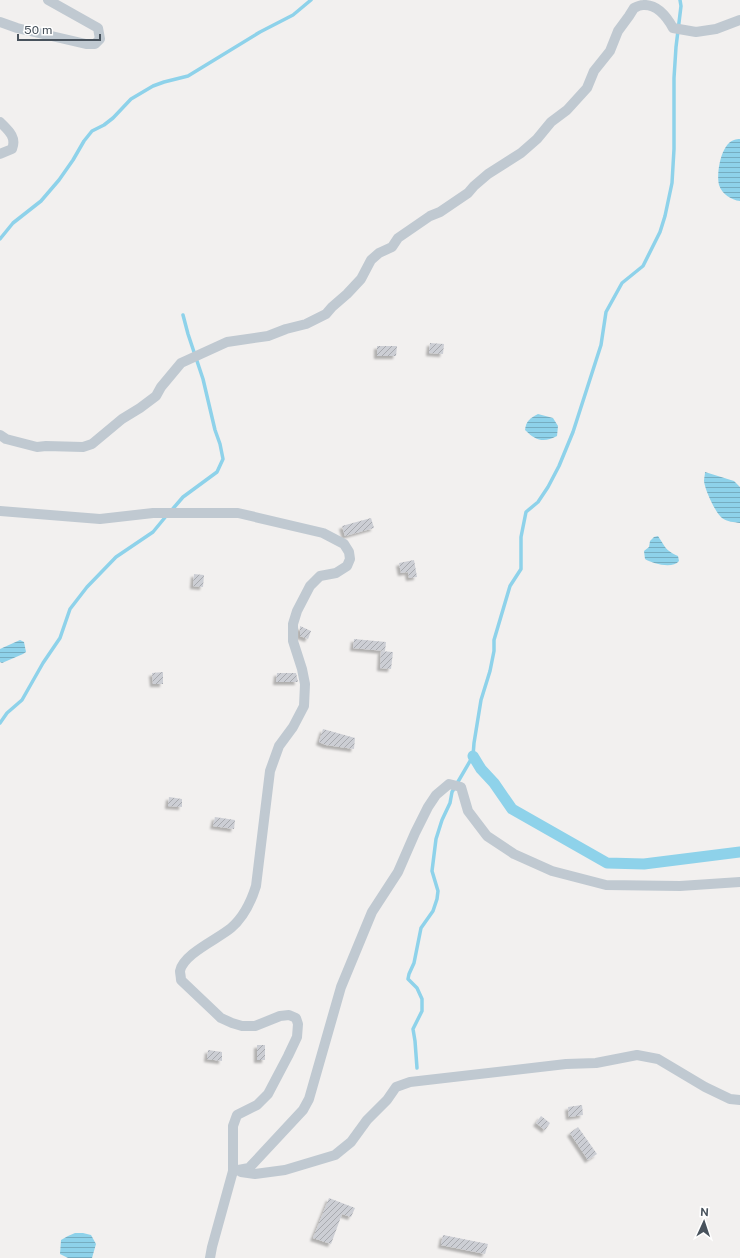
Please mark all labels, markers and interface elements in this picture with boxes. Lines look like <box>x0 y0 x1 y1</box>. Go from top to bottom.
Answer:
scale bar <box>18 16 100 42</box>
text: 50 m <box>24 23 52 37</box>
north arrow <box>684 1202 724 1242</box>
text: N <box>700 1206 709 1218</box>

